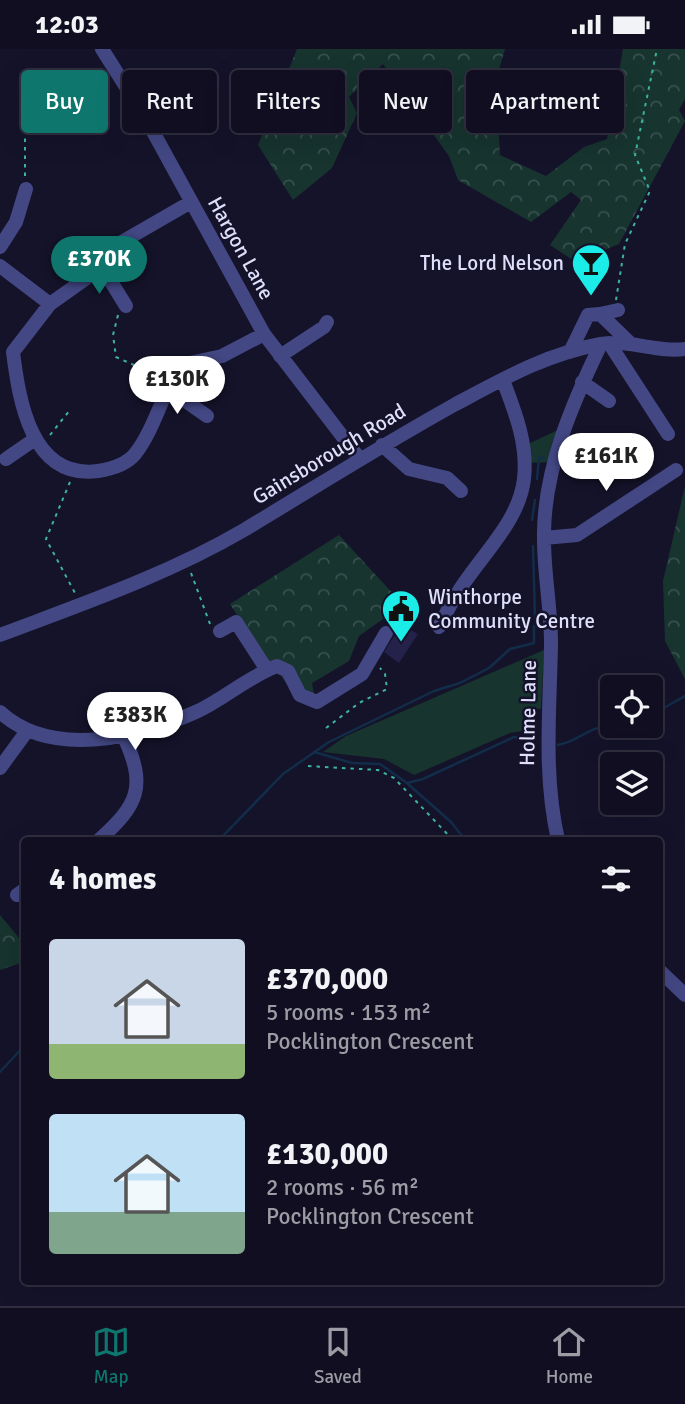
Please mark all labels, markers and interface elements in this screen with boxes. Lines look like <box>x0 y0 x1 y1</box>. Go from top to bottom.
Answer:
text: 12:03 <box>35 9 99 41</box>
chip: Buy <box>21 70 108 133</box>
chip: Rent <box>122 70 217 133</box>
chip: Filters <box>231 70 345 133</box>
chip: New <box>359 70 452 133</box>
chip: Apartment <box>466 70 624 133</box>
street label: Hargon Lane <box>202 192 280 304</box>
pin: £370K <box>50 237 148 296</box>
bar icon: The Lord Nelson <box>570 242 612 297</box>
text: £370K <box>67 244 131 273</box>
place label: The Lord Nelson <box>420 250 564 276</box>
pin: £130K <box>128 357 226 416</box>
text: £130K <box>145 364 209 393</box>
street label: Gainsborough Road <box>248 398 410 510</box>
pin: £161K <box>557 433 655 493</box>
text: £161K <box>574 441 638 470</box>
place label: Winthorpe Community Centre <box>428 584 595 634</box>
public building icon: Winthorpe Community Centre <box>380 588 422 643</box>
street label: Holme Lane <box>514 660 542 766</box>
map controls <box>600 675 663 815</box>
button: locate <box>600 675 663 738</box>
pin: £383K <box>86 693 184 752</box>
text: £383K <box>103 700 167 729</box>
button: layers <box>600 752 663 815</box>
icon: filters <box>597 860 635 898</box>
text: 4 homes <box>49 861 156 898</box>
text: £370,000 <box>266 961 388 998</box>
icon: home <box>105 967 189 1051</box>
text: 5 rooms · 153 m² <box>266 998 431 1027</box>
text: Pocklington Crescent <box>266 1027 474 1056</box>
text: £130,000 <box>266 1136 388 1173</box>
icon: home <box>105 1142 189 1226</box>
text: 2 rooms · 56 m² <box>266 1173 419 1202</box>
text: Pocklington Crescent <box>266 1202 474 1231</box>
tab: Map <box>92 1323 130 1389</box>
tab: Saved <box>314 1323 362 1389</box>
tab: Home <box>546 1323 593 1389</box>

